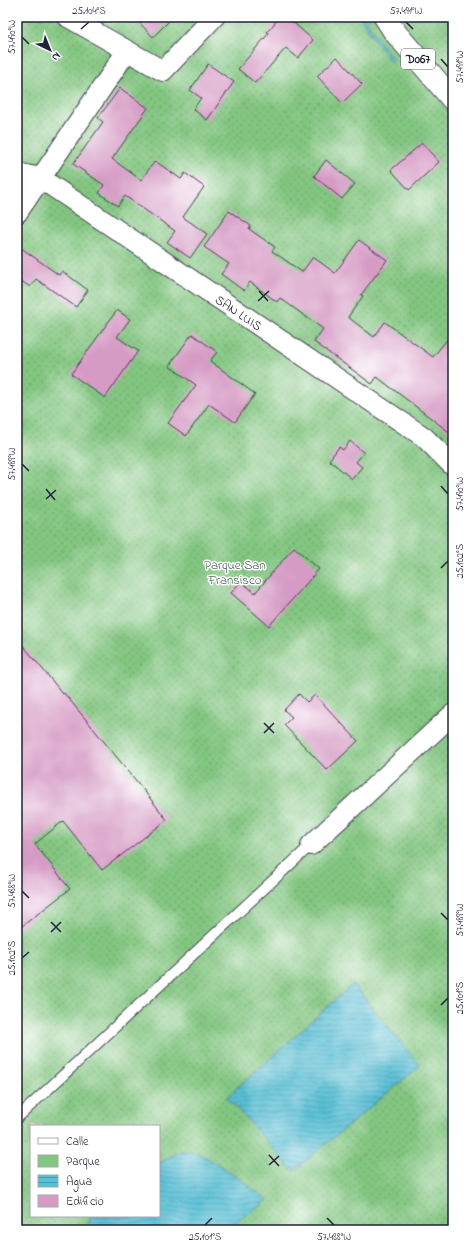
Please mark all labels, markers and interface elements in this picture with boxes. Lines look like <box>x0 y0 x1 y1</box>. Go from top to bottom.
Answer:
text: 25.104°S <box>72 4 106 19</box>
text: 57.491°W <box>390 4 423 19</box>
text: 57.490°W <box>5 20 20 54</box>
north arrow <box>30 30 70 70</box>
text: N <box>48 48 64 65</box>
road number: D067 <box>401 49 435 69</box>
text: 57.491°W <box>453 50 468 83</box>
street label: SAN LUIS <box>211 291 265 336</box>
text: 57.489°W <box>5 447 20 481</box>
text: 57.490°W <box>453 477 468 511</box>
text: 25.102°S <box>453 543 468 578</box>
park label: Parque San Fransisco <box>204 556 266 590</box>
text: 57.488°W <box>5 874 20 908</box>
text: 57.489°W <box>453 903 468 937</box>
text: 25.102°S <box>5 940 20 975</box>
text: 25.101°S <box>453 981 468 1014</box>
legend <box>30 1125 160 1217</box>
text: Calle <box>66 1133 89 1151</box>
text: Parque <box>66 1153 100 1171</box>
text: Agua <box>66 1173 92 1192</box>
text: Edificio <box>66 1193 104 1211</box>
text: 25.101°S <box>189 1230 222 1245</box>
text: 57.488°W <box>317 1230 351 1245</box>

